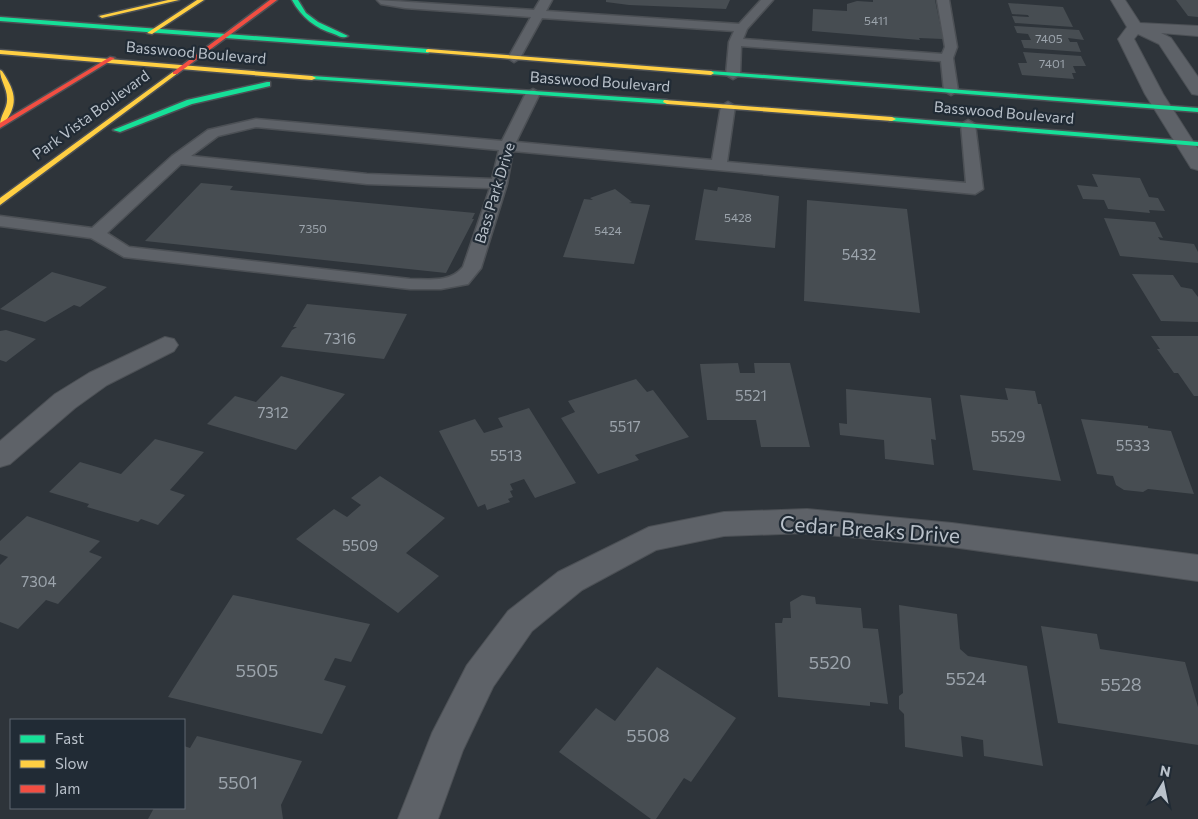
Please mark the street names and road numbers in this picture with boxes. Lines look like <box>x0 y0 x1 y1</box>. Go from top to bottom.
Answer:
street label: Basswood Boulevard <box>125 37 267 67</box>
street label: Park Vista Boulevard <box>28 66 152 163</box>
street label: Basswood Boulevard <box>529 67 671 95</box>
street label: Basswood Boulevard <box>933 97 1075 127</box>
street label: Bass Park Drive <box>470 140 518 245</box>
street label: Cedar Breaks Drive <box>779 510 961 547</box>

